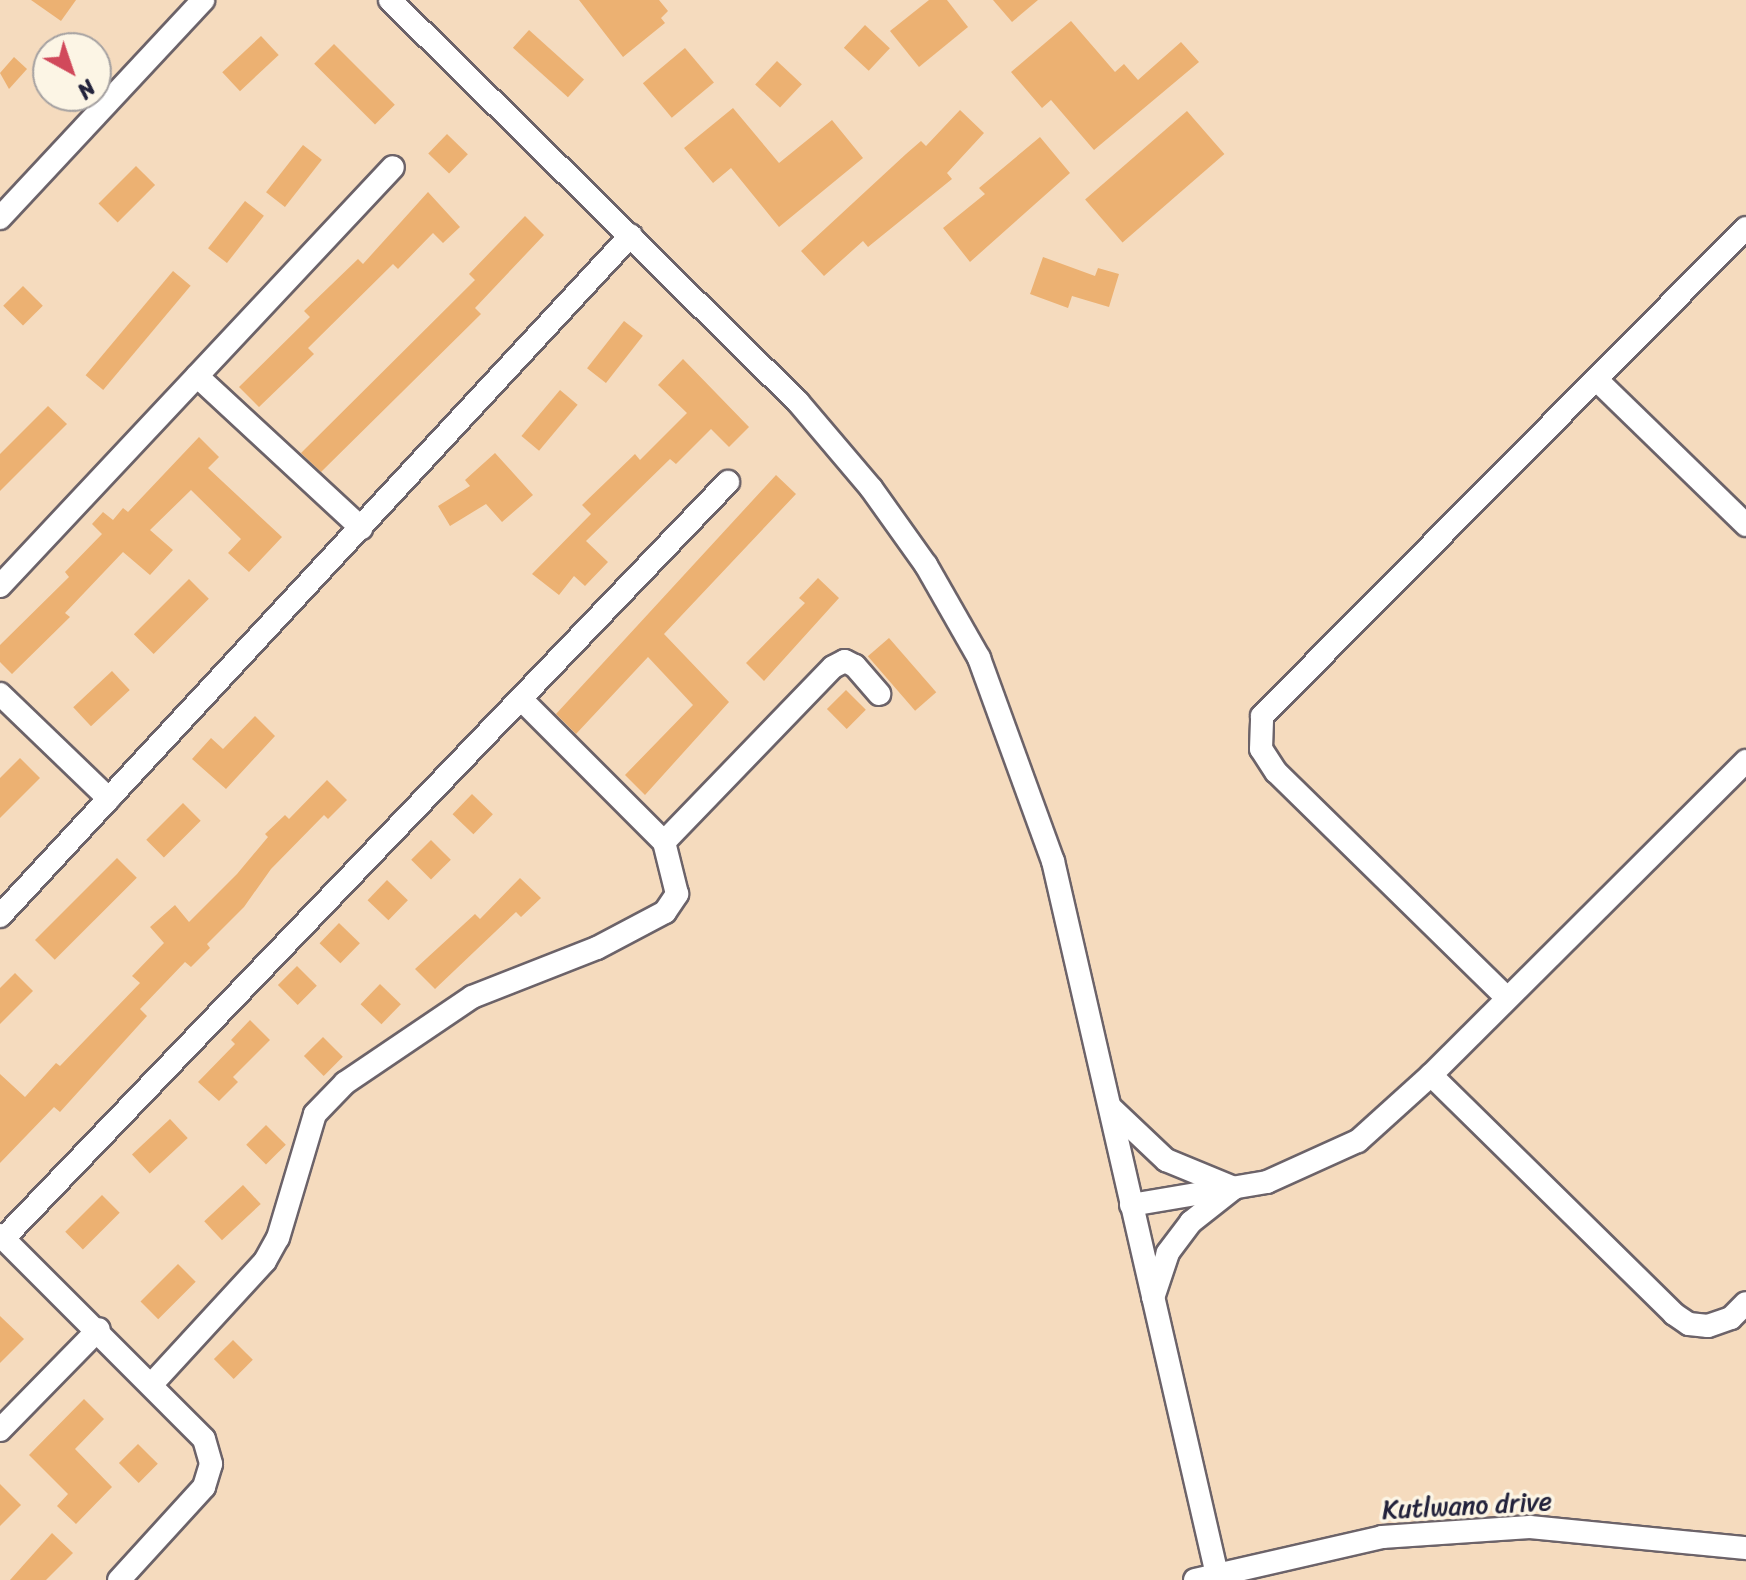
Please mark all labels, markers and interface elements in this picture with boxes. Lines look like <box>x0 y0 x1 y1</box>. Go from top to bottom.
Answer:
north arrow <box>32 32 112 112</box>
text: N <box>68 69 105 109</box>
street label: Kutlwano drive <box>1381 1486 1553 1526</box>

